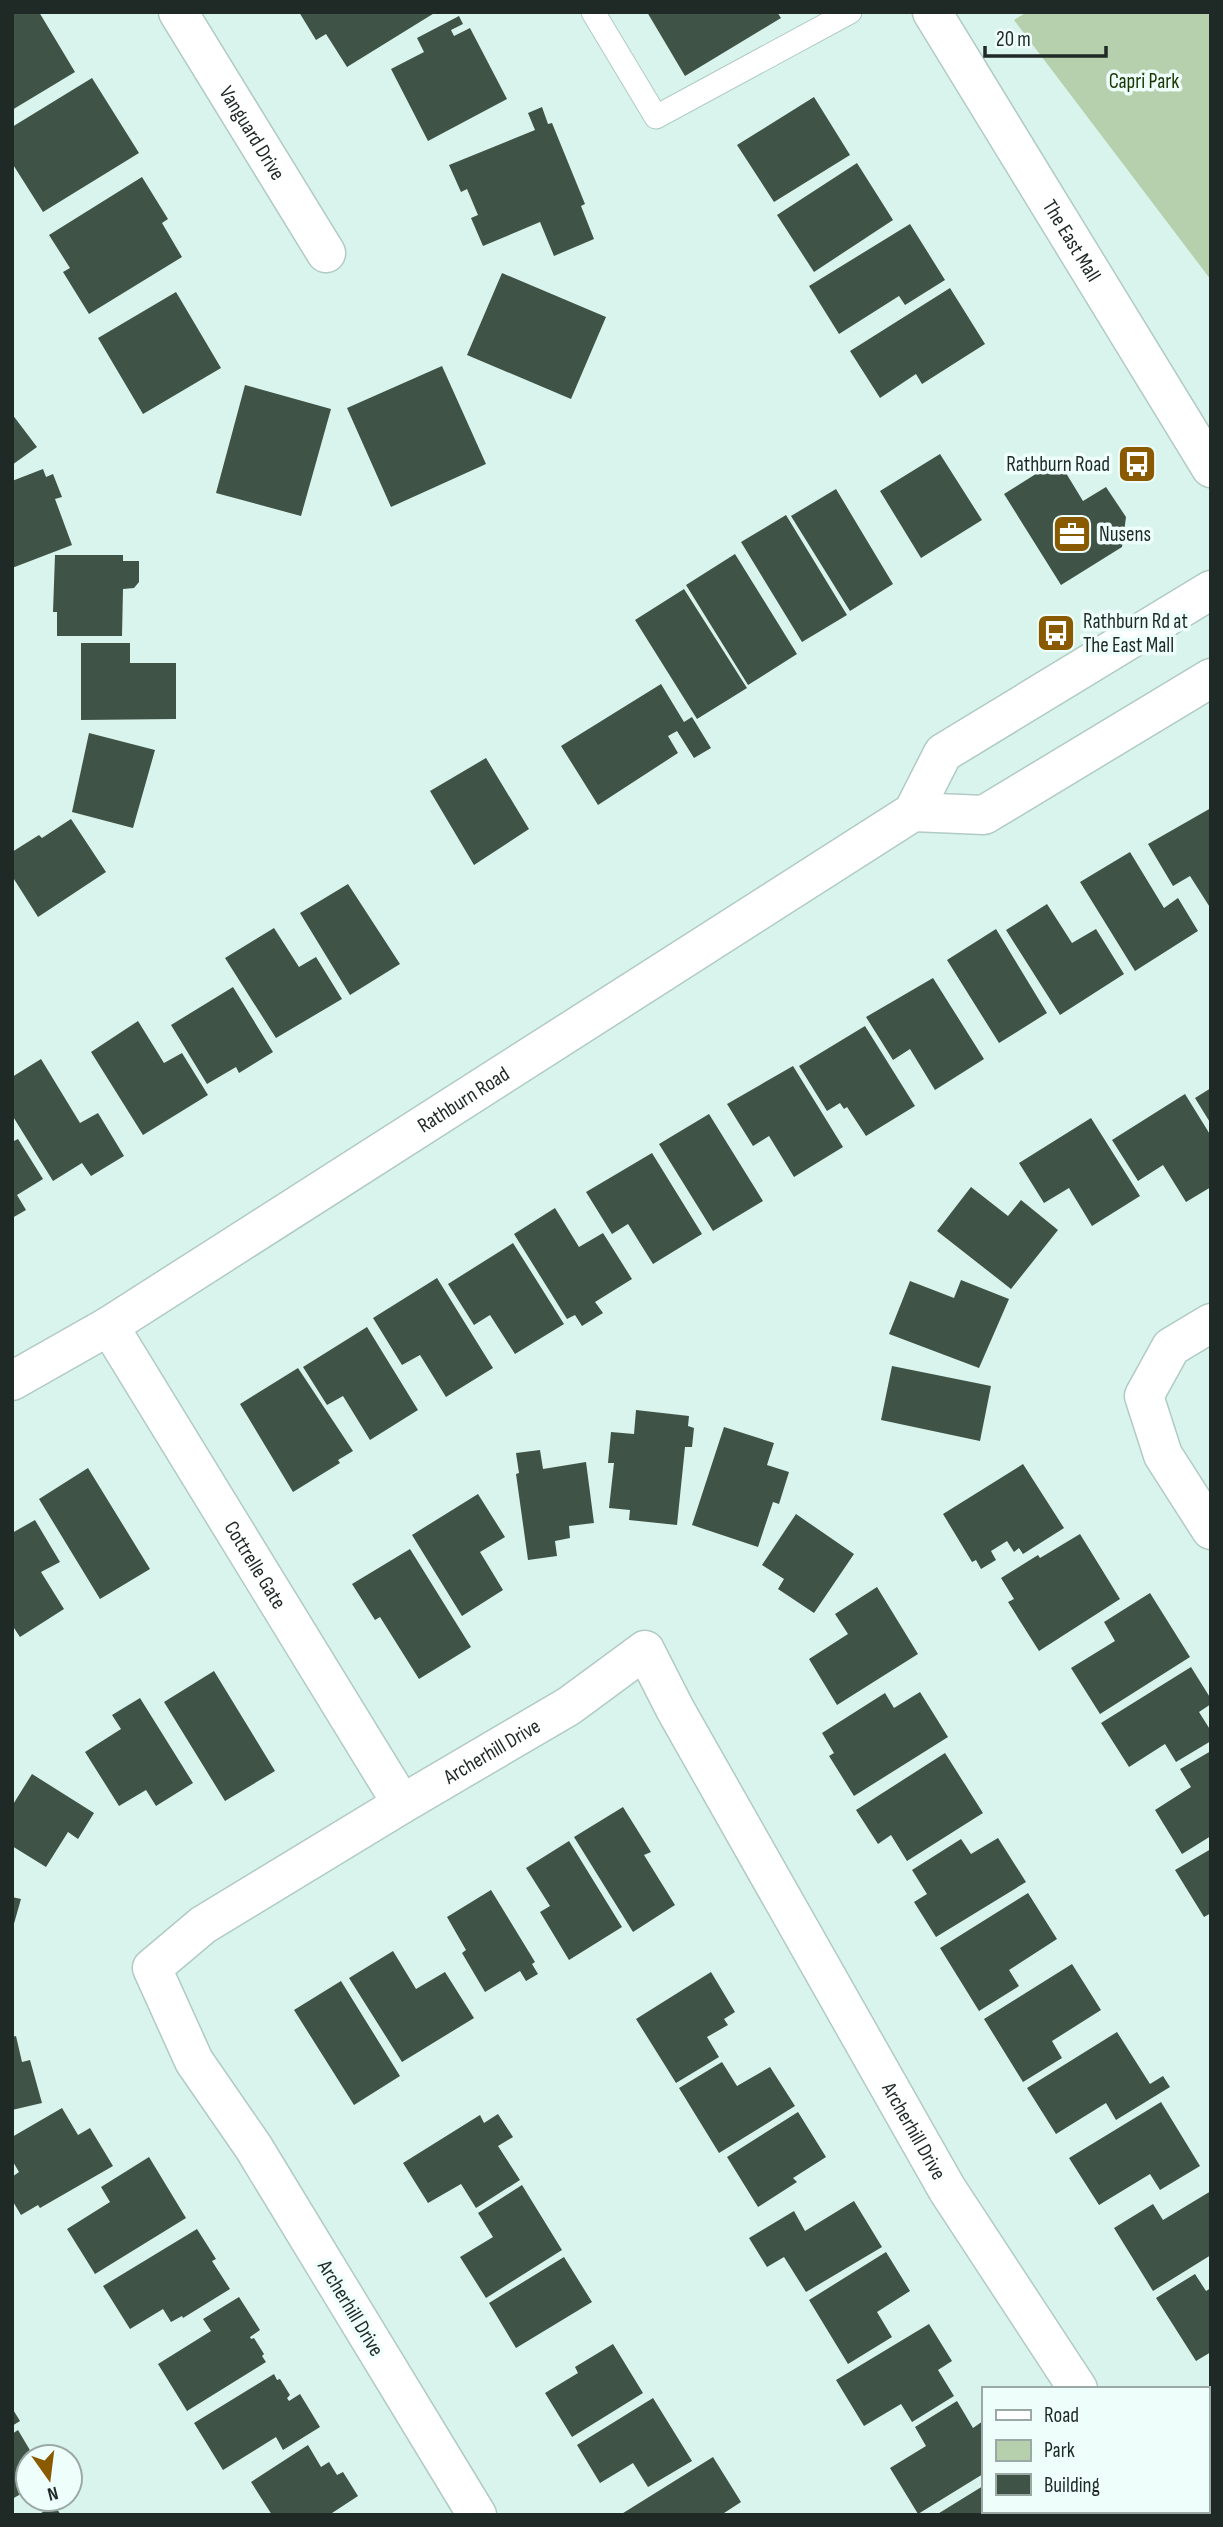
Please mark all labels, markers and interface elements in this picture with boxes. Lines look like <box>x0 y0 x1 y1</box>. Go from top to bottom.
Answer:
scale bar <box>985 14 1106 58</box>
text: 20 m <box>996 27 1031 52</box>
park label: Capri Park <box>1109 69 1179 94</box>
street label: Vanguard Drive <box>214 82 290 185</box>
street label: The East Mall <box>1037 195 1106 286</box>
bus stop icon: Rathburn Road <box>1116 443 1158 485</box>
place label: Rathburn Road <box>1006 452 1110 477</box>
office icon: Nusens <box>1051 513 1093 555</box>
place label: Nusens <box>1099 522 1151 547</box>
place label: Rathburn Rd at The East Mall <box>1083 609 1188 658</box>
bus stop icon: Rathburn Rd at The East Mall <box>1035 612 1077 654</box>
street label: Rathburn Road <box>413 1061 514 1138</box>
street label: Cottrelle Gate <box>219 1516 291 1613</box>
street label: Archerhill Drive <box>438 1714 545 1790</box>
street label: Archerhill Drive <box>876 2077 951 2184</box>
street label: Archerhill Drive <box>312 2255 389 2361</box>
legend <box>982 2387 1209 2513</box>
text: Road <box>1044 2403 1079 2428</box>
text: Park <box>1044 2438 1075 2463</box>
north arrow <box>14 2443 84 2513</box>
text: Building <box>1044 2473 1100 2498</box>
text: N <box>45 2481 60 2505</box>

